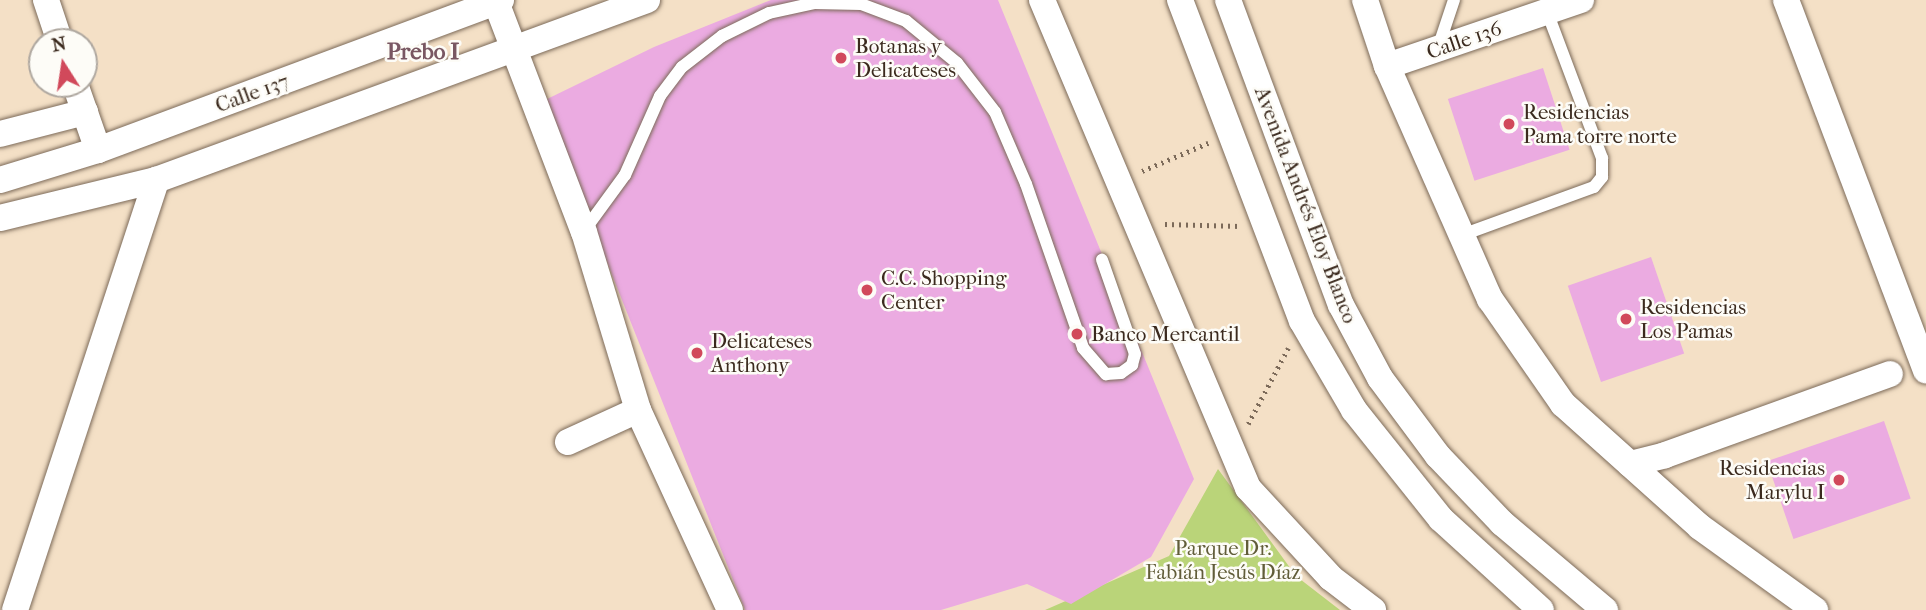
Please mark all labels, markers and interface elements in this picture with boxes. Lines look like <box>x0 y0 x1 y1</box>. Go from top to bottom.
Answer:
street label: Calle 136 <box>1423 15 1505 65</box>
north arrow <box>28 28 98 98</box>
text: N <box>50 32 68 57</box>
place label: Botanas y Delicateses <box>855 33 956 83</box>
district label: Prebo I <box>387 38 459 66</box>
marker: Botanas y Delicateses <box>833 50 849 66</box>
street label: Calle 137 <box>212 68 292 118</box>
street label: Avenida Andrés Eloy Blanco <box>1249 83 1363 327</box>
place label: Residencias Pama torre norte <box>1523 99 1677 149</box>
marker: Residencias Pama torre norte <box>1501 116 1517 132</box>
place label: C.C. Shopping Center <box>881 265 1006 315</box>
marker: C.C. Shopping Center <box>859 282 875 298</box>
place label: Residencias Los Pamas <box>1640 294 1746 344</box>
marker: Residencias Los Pamas <box>1618 311 1634 327</box>
place label: Banco Mercantil <box>1091 321 1240 347</box>
marker: Banco Mercantil <box>1069 326 1085 342</box>
place label: Delicateses Anthony <box>711 328 812 378</box>
marker: Delicateses Anthony <box>689 345 705 361</box>
place label: Residencias Marylu I <box>1719 455 1825 505</box>
marker: Residencias Marylu I <box>1831 472 1847 488</box>
park label: Parque Dr. Fabián Jesús Díaz <box>1145 535 1301 585</box>

